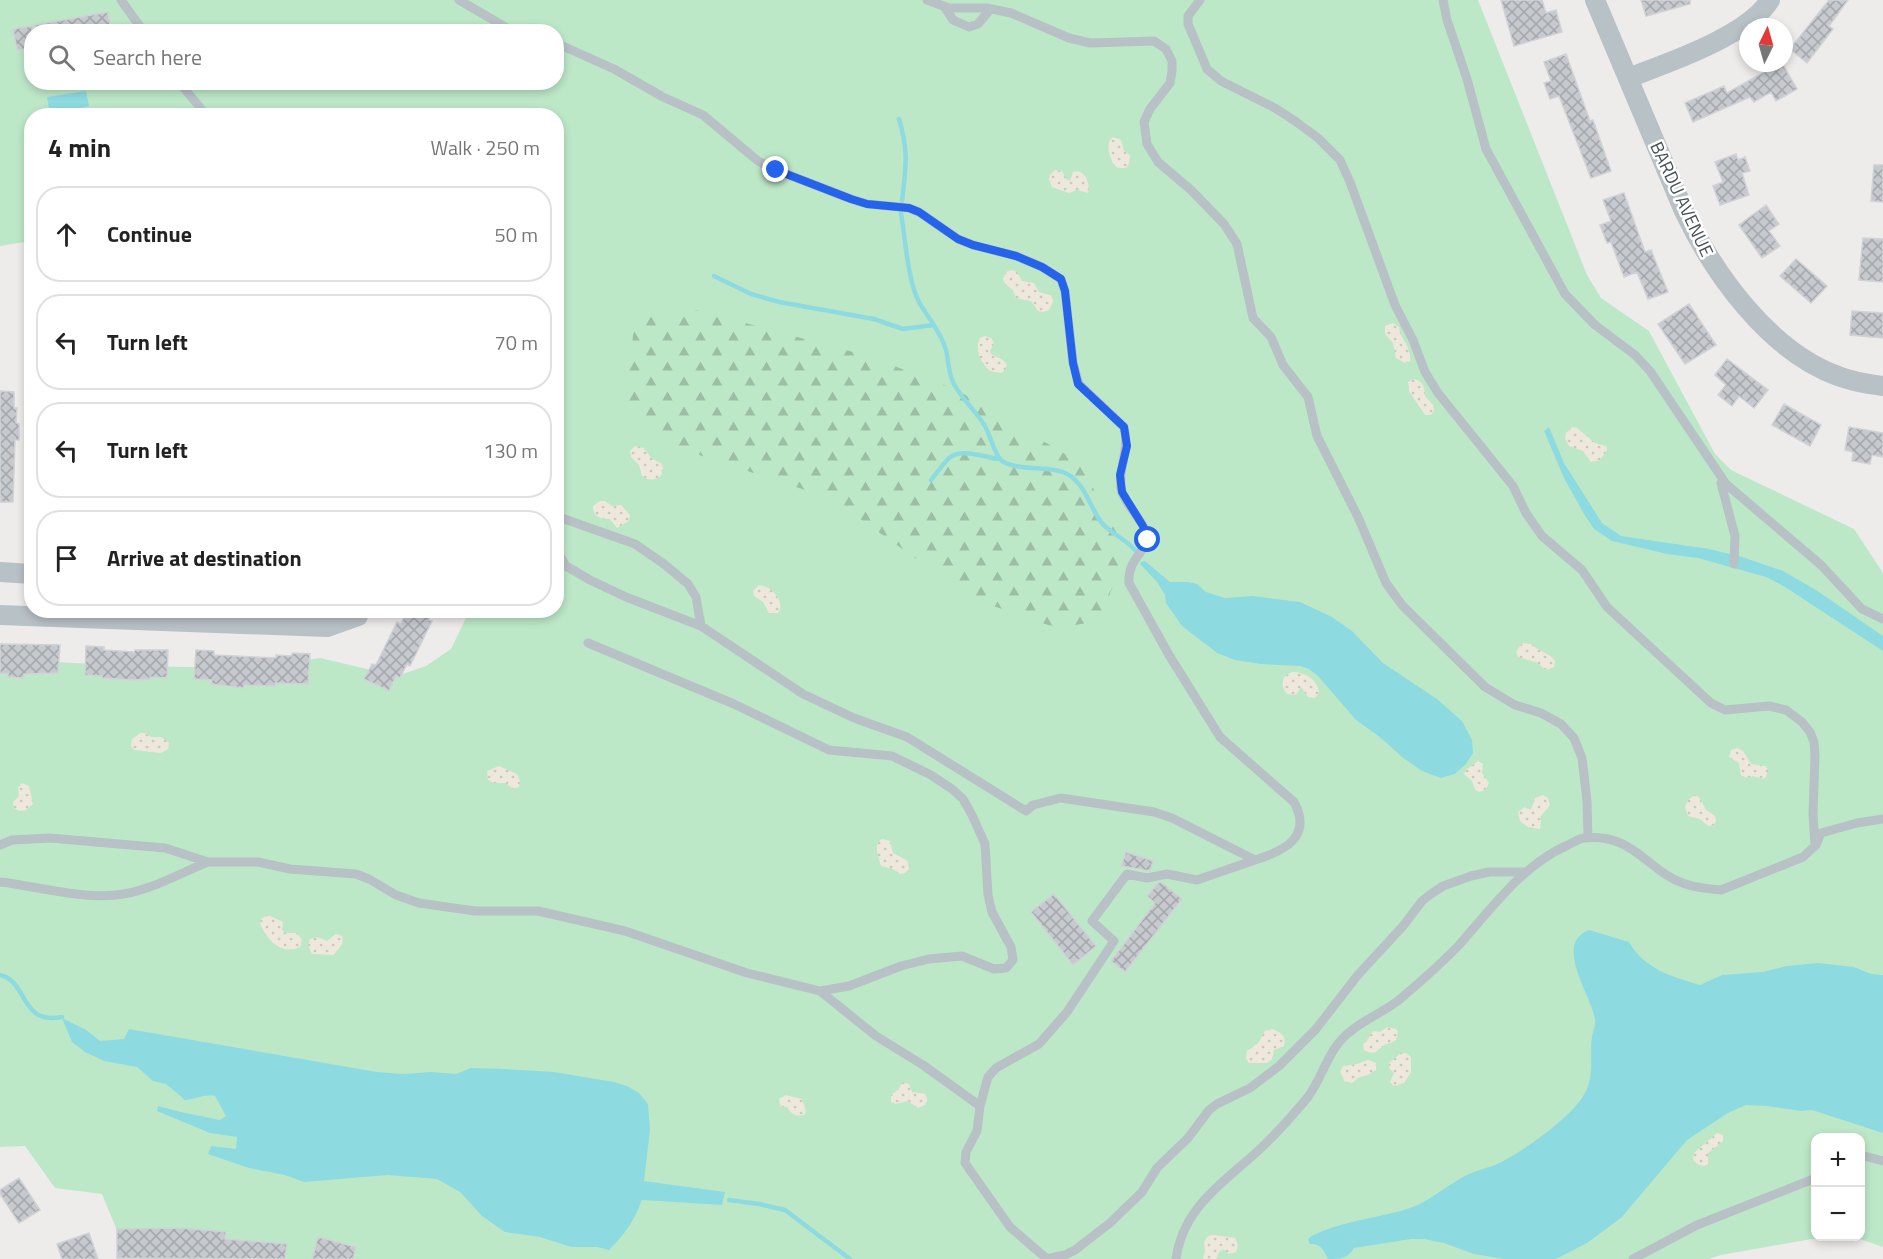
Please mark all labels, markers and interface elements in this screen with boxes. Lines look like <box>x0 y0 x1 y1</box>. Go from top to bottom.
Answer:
north arrow <box>1739 18 1793 72</box>
search box <box>24 24 564 90</box>
text: Search here <box>93 40 202 74</box>
icon: search <box>45 41 78 74</box>
text: 4 min <box>48 128 111 167</box>
text: Walk · 250 m <box>431 132 540 163</box>
street label: BARDU AVENUE <box>1644 137 1721 261</box>
route end <box>762 156 788 182</box>
text: Continue <box>107 217 192 251</box>
icon: ahead <box>50 218 83 251</box>
text: 50 m <box>494 219 538 250</box>
text: Turn left <box>107 325 188 359</box>
icon: left <box>50 326 83 359</box>
text: 70 m <box>494 327 538 358</box>
text: Turn left <box>107 433 188 467</box>
icon: left <box>50 434 83 467</box>
text: 130 m <box>483 435 538 466</box>
route start <box>1134 526 1160 552</box>
text: Arrive at destination <box>107 541 302 575</box>
icon: arrive <box>50 542 83 575</box>
map controls <box>1811 1133 1865 1241</box>
button: + <box>1811 1133 1865 1187</box>
button: − <box>1811 1187 1865 1241</box>

